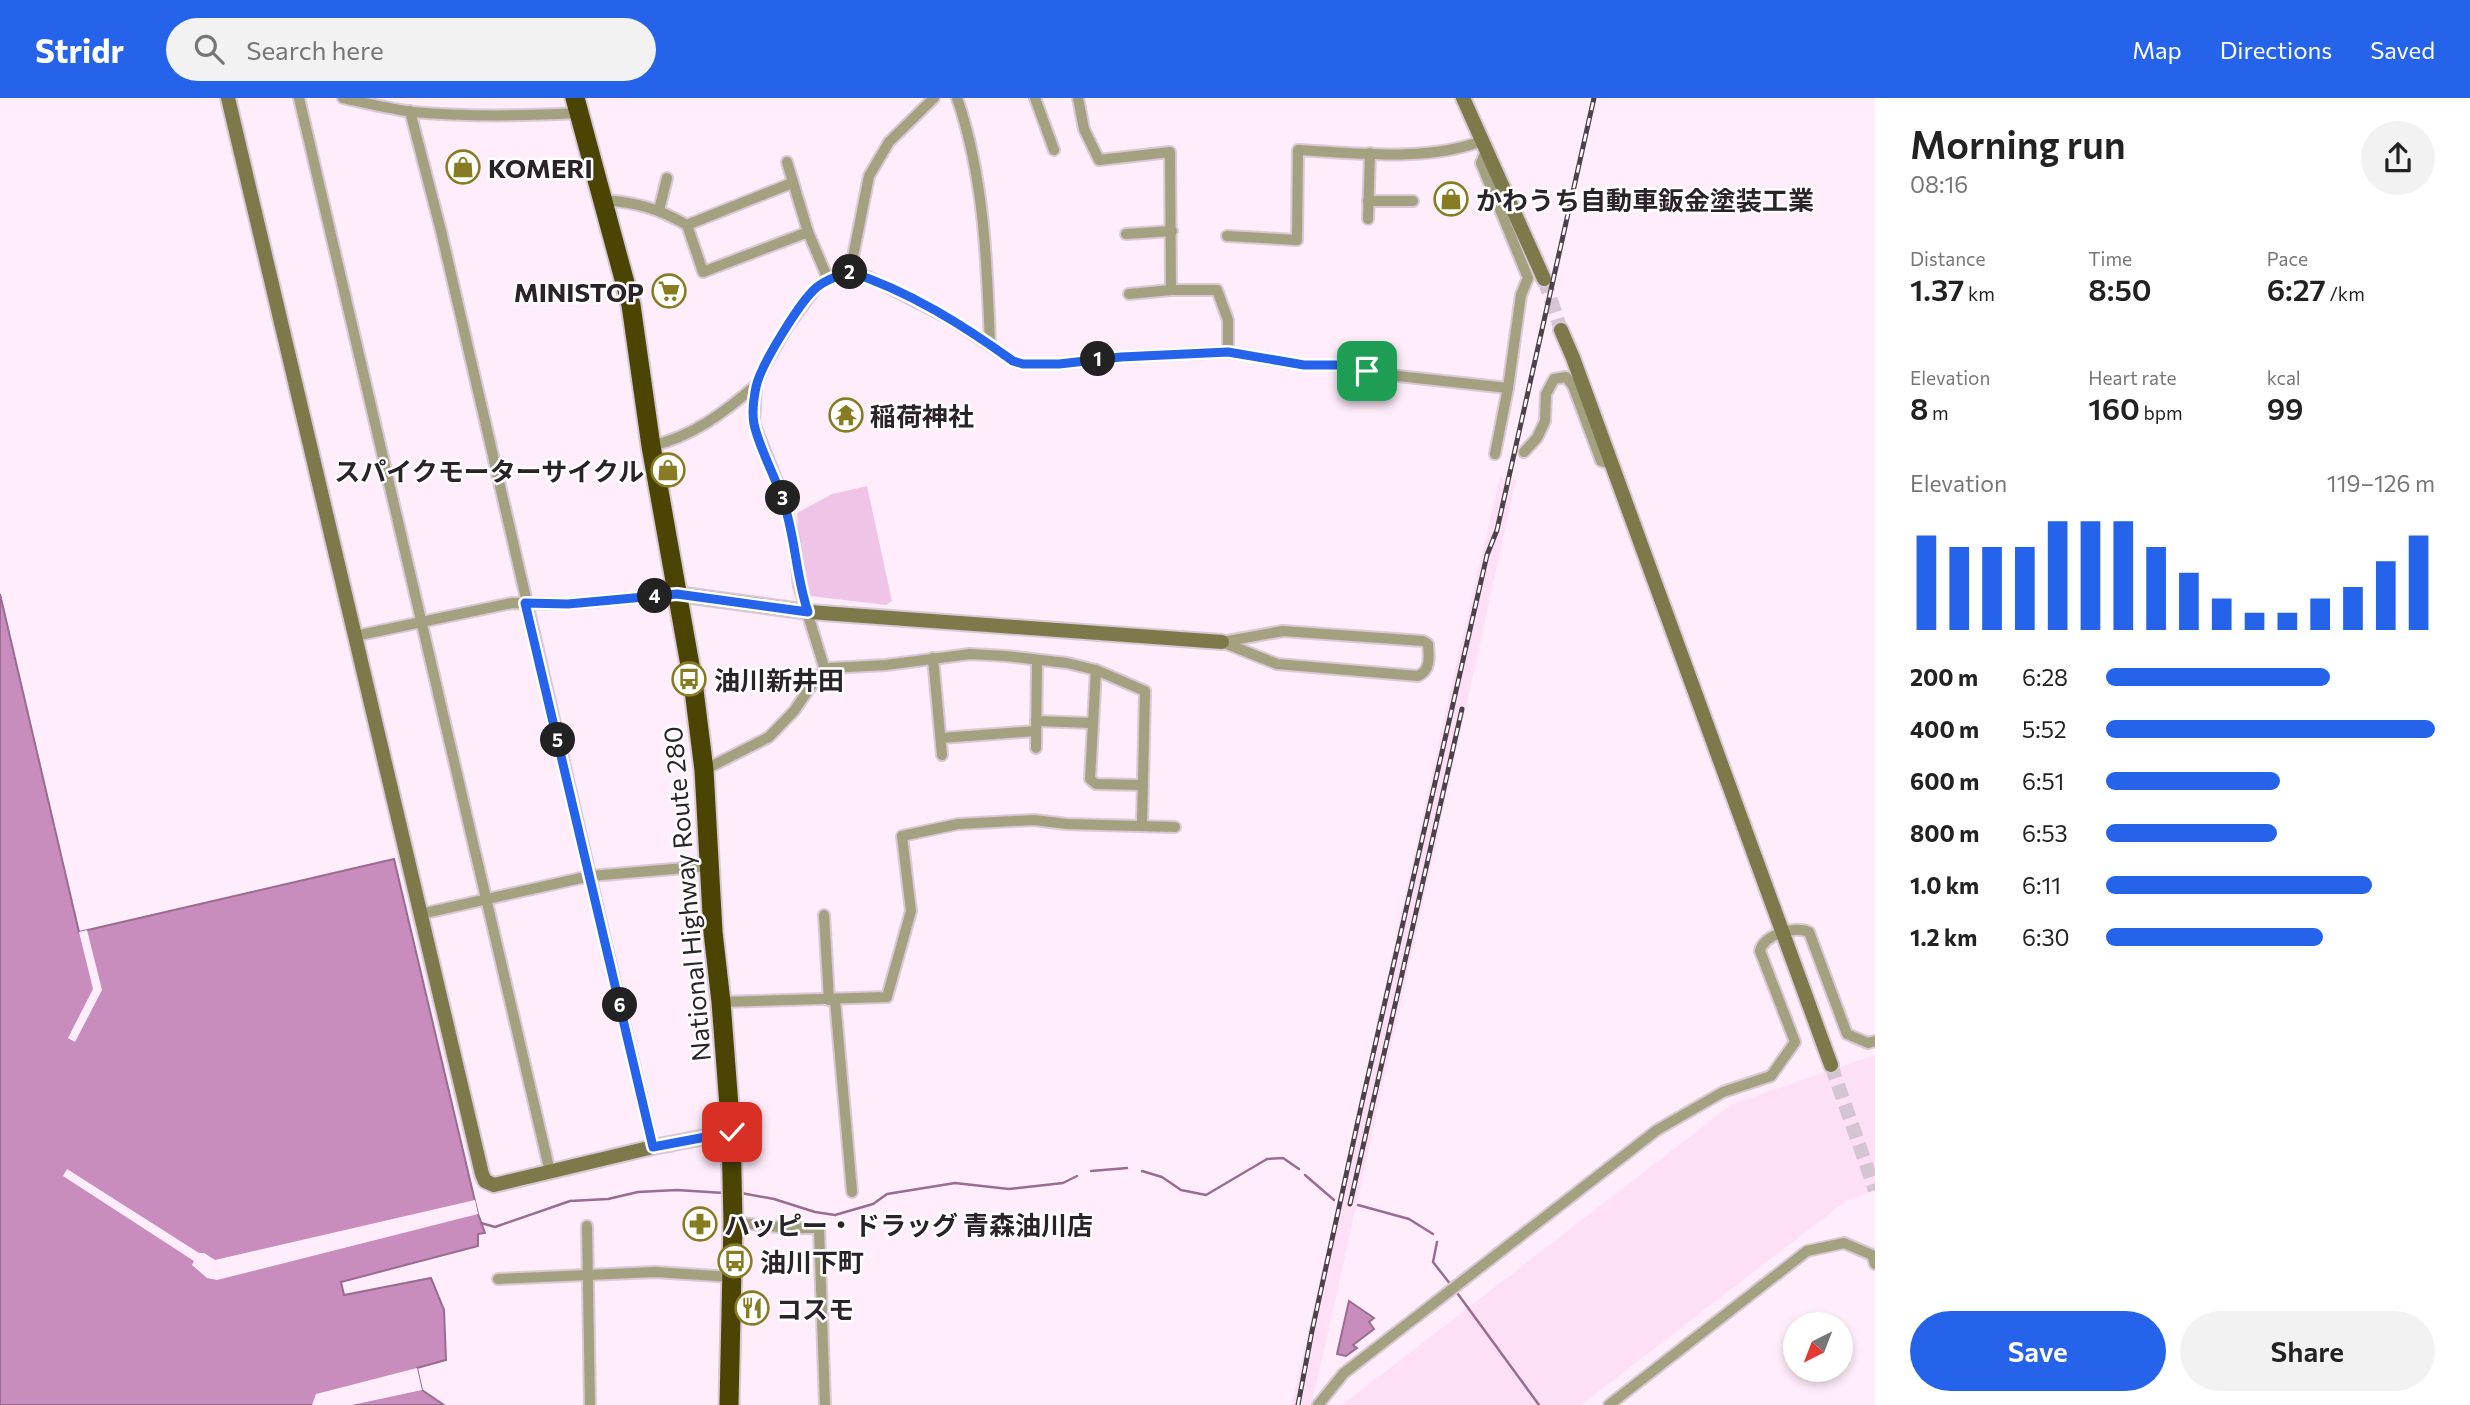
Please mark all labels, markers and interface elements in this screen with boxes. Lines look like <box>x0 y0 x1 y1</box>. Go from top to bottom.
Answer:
search box <box>166 18 656 81</box>
text: Stridr <box>35 29 124 70</box>
icon: search <box>190 30 228 68</box>
text: Search here <box>246 34 384 65</box>
text: Map <box>2132 35 2182 64</box>
text: Directions <box>2220 35 2332 64</box>
text: Saved <box>2370 35 2435 64</box>
text: Morning run <box>1910 120 2126 167</box>
button: share <box>2361 121 2435 195</box>
shop icon: KOMERI <box>444 148 482 186</box>
place label: KOMERI <box>488 152 593 183</box>
text: 08:16 <box>1910 170 1968 198</box>
shop icon: かわうち自動車鈑金塗装工業 <box>1432 180 1470 218</box>
place label: かわうち自動車鈑金塗装工業 <box>1476 184 1814 215</box>
text: Distance <box>1910 247 1986 270</box>
text: Time <box>2088 247 2132 270</box>
text: Pace <box>2267 247 2308 270</box>
pin: 2 <box>832 254 868 290</box>
text: 2 <box>844 260 855 283</box>
text: 1.37 <box>1910 270 1964 307</box>
text: 8:50 <box>2088 270 2152 307</box>
text: 6:27 <box>2267 270 2326 307</box>
supermarket icon: MINISTOP <box>650 272 688 310</box>
place label: MINISTOP <box>514 276 644 307</box>
text: km <box>1964 282 1995 305</box>
text: /km <box>2326 282 2365 305</box>
pin <box>1337 341 1397 401</box>
pin: 1 <box>1080 342 1116 376</box>
text: 1 <box>1093 347 1102 370</box>
icon: arrive <box>1348 352 1386 390</box>
text: Elevation <box>1910 366 1990 389</box>
text: Heart rate <box>2088 366 2177 389</box>
text: kcal <box>2267 366 2301 389</box>
text: 8 <box>1910 389 1928 426</box>
text: 160 <box>2088 389 2140 426</box>
text: 99 <box>2267 389 2303 426</box>
temple icon: 稲荷神社 <box>827 396 865 434</box>
place label: 稲荷神社 <box>870 400 974 431</box>
text: m <box>1928 401 1949 424</box>
text: bpm <box>2140 401 2183 424</box>
shop icon: スパイクモーターサイクル <box>649 451 687 489</box>
place label: スパイクモーターサイクル <box>334 455 644 486</box>
text: Elevation <box>1910 469 2007 497</box>
text: 119–126 m <box>2327 469 2435 497</box>
pin: 3 <box>766 480 800 516</box>
text: 3 <box>777 486 788 509</box>
pin: 4 <box>638 578 672 614</box>
text: 4 <box>649 584 660 607</box>
bus stop icon: 油川新井田 <box>670 660 708 698</box>
text: 200 m <box>1910 663 1978 691</box>
text: 6:28 <box>2022 663 2068 691</box>
place label: 油川新井田 <box>714 664 844 695</box>
text: 400 m <box>1910 715 1979 743</box>
text: 5:52 <box>2022 715 2067 743</box>
pin: 5 <box>540 722 576 758</box>
street label: National Highway Route 280 <box>656 725 716 1063</box>
text: 5 <box>552 728 563 751</box>
text: 600 m <box>1910 767 1979 795</box>
text: 6:51 <box>2022 767 2064 795</box>
text: 800 m <box>1910 819 1979 847</box>
text: 6:53 <box>2022 819 2068 847</box>
text: 1.0 km <box>1910 871 1979 899</box>
text: 6:11 <box>2022 871 2061 899</box>
text: 1.2 km <box>1910 923 1977 951</box>
text: 6:30 <box>2022 923 2070 951</box>
pin: 6 <box>602 988 638 1023</box>
text: 6 <box>614 993 625 1016</box>
pin <box>702 1102 762 1162</box>
icon: check <box>713 1113 751 1151</box>
pharmacy icon: ハッピー・ドラッグ 青森油川店 <box>681 1205 719 1243</box>
place label: ハッピー・ドラッグ 青森油川店 <box>724 1209 1093 1240</box>
bus stop icon: 油川下町 <box>716 1242 754 1280</box>
place label: 油川下町 <box>760 1246 864 1277</box>
restaurant icon: コスモ <box>733 1289 771 1327</box>
place label: コスモ <box>776 1293 854 1324</box>
button: Save <box>1910 1311 2166 1391</box>
button: Share <box>2180 1311 2435 1391</box>
north arrow <box>1783 1312 1853 1382</box>
map controls <box>1783 1312 1853 1382</box>

